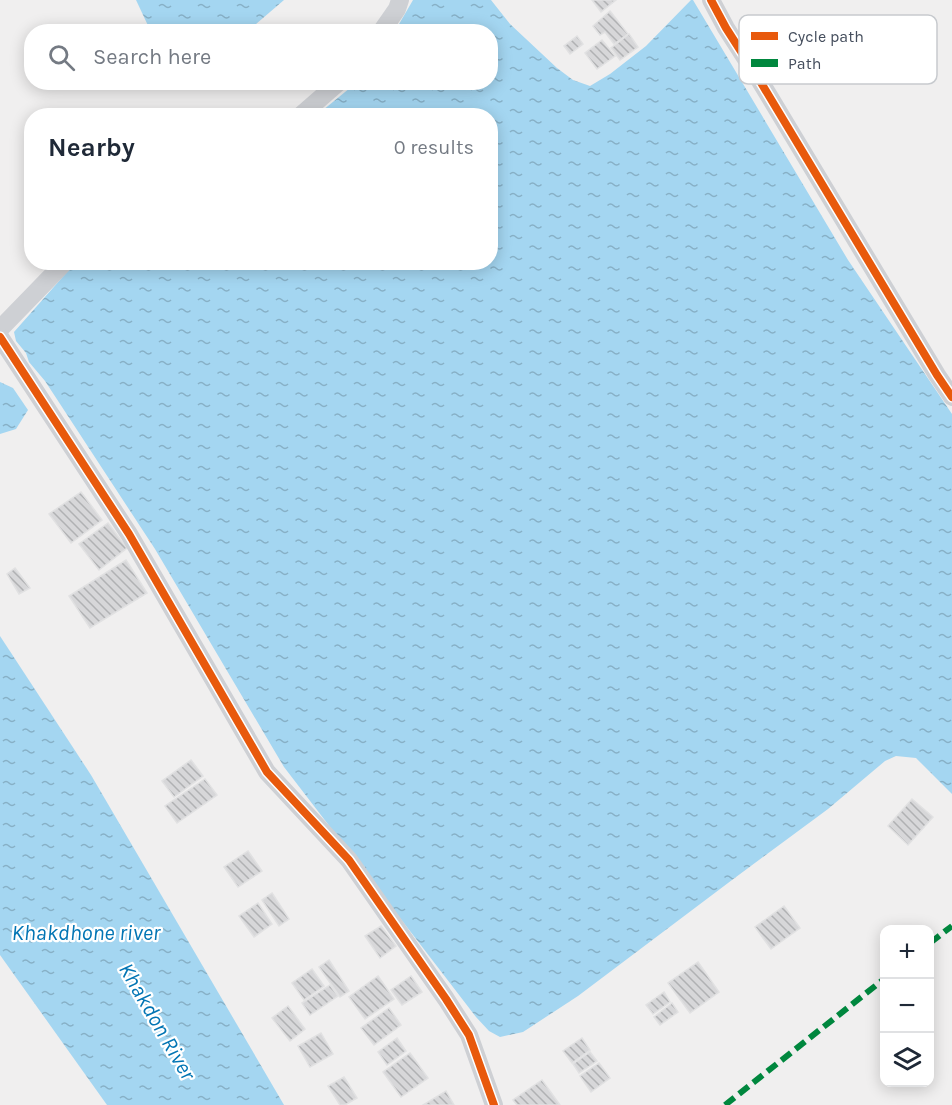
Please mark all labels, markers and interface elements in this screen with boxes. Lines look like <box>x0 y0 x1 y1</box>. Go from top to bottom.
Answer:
legend <box>739 15 937 84</box>
search box <box>24 24 498 90</box>
text: Cycle path <box>788 27 864 46</box>
icon: search <box>45 41 78 74</box>
text: Search here <box>93 44 211 70</box>
text: Path <box>788 54 821 73</box>
text: Nearby <box>48 132 135 163</box>
text: 0 results <box>394 136 474 159</box>
water label: Khakdhone river <box>12 920 162 946</box>
map controls <box>880 925 934 1087</box>
button: + <box>880 925 934 979</box>
water label: Khakdon River <box>113 958 202 1086</box>
button: − <box>880 979 934 1033</box>
button: layers <box>880 1033 934 1087</box>

